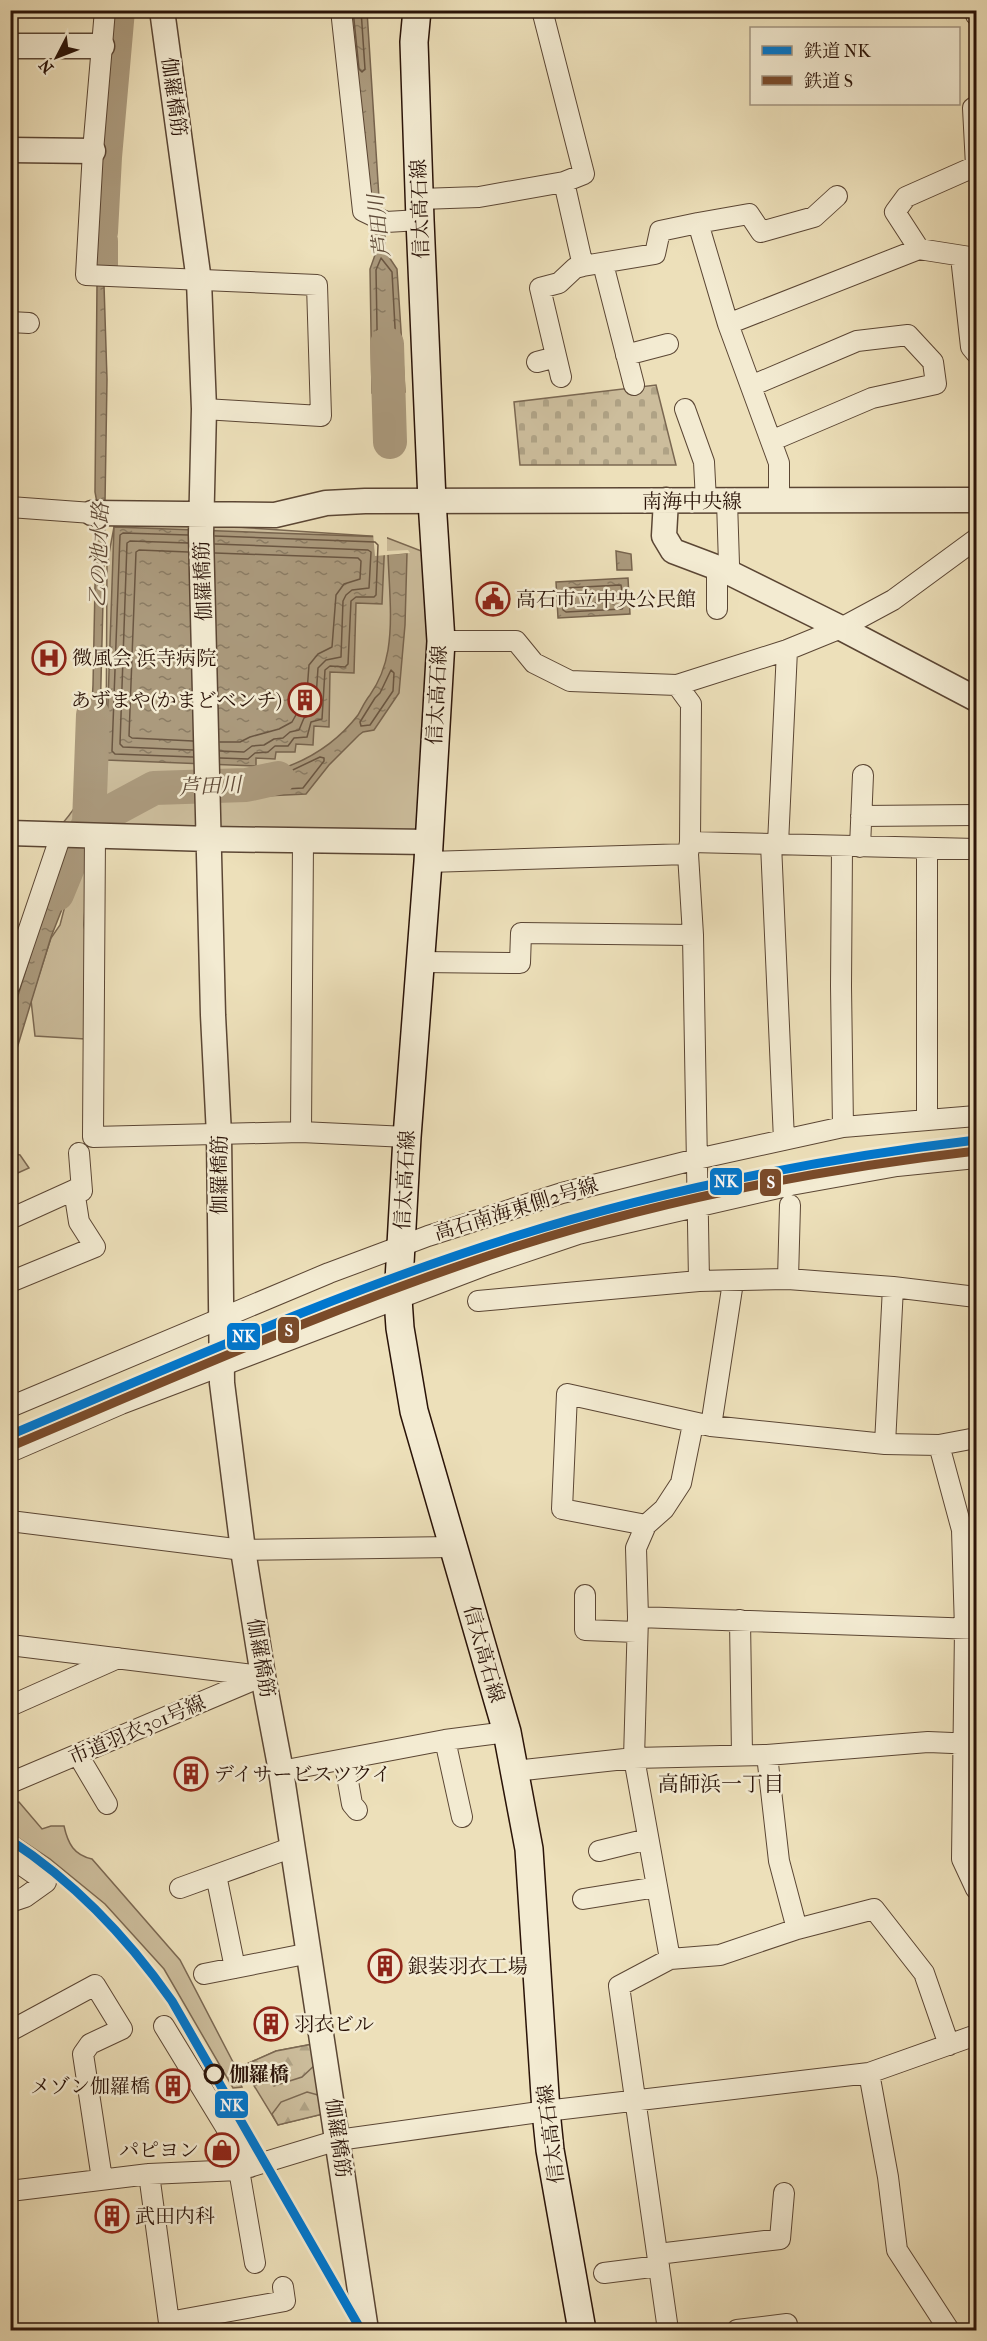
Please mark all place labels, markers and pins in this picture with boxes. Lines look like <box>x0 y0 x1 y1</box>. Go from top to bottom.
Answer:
public building icon: 高石市立中央公民館 <box>475 581 511 617</box>
place label: 高石市立中央公民館 <box>516 588 696 611</box>
hospital icon: 微風会 浜寺病院 <box>31 640 67 676</box>
place label: 微風会 浜寺病院 <box>72 647 216 670</box>
building icon: あずまや(かまどベンチ) <box>287 682 323 718</box>
place label: あずまや(かまどベンチ) <box>71 689 282 712</box>
building icon: デイサービスツクイ <box>173 1756 209 1792</box>
place label: デイサービスツクイ <box>214 1763 391 1786</box>
building icon: 銀装羽衣工場 <box>367 1948 403 1984</box>
place label: 銀装羽衣工場 <box>408 1955 528 1978</box>
building icon: 羽衣ビル <box>253 2006 289 2042</box>
place label: 羽衣ビル <box>294 2013 374 2036</box>
place label: 伽羅橋 <box>229 2063 289 2086</box>
marker: 伽羅橋 <box>204 2064 224 2084</box>
building icon: メゾン伽羅橋 <box>155 2068 191 2104</box>
place label: メゾン伽羅橋 <box>31 2075 150 2098</box>
shop icon: パピヨン <box>204 2132 240 2168</box>
place label: パピヨン <box>119 2139 199 2162</box>
building icon: 武田内科 <box>94 2198 130 2234</box>
place label: 武田内科 <box>135 2205 215 2228</box>

